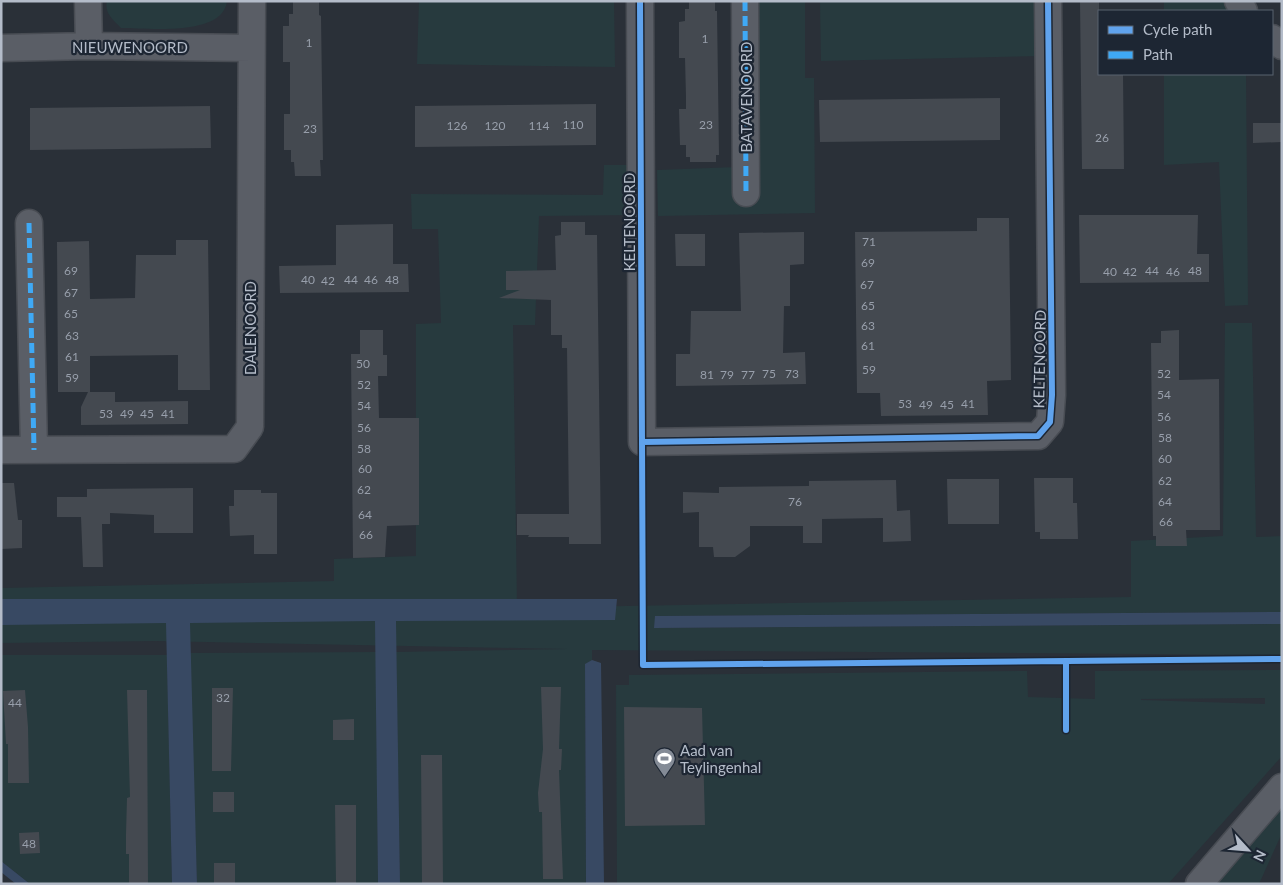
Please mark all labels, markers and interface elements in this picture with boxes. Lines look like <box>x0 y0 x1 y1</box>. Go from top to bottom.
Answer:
legend <box>1098 10 1273 75</box>
text: Cycle path <box>1143 20 1212 38</box>
house number: 1 <box>702 31 709 46</box>
house number: 1 <box>306 35 313 50</box>
street label: NIEUWENOORD <box>72 38 188 56</box>
street label: BATAVENOORD <box>737 42 755 152</box>
text: Path <box>1143 45 1173 63</box>
house number: 110 <box>563 117 583 132</box>
house number: 23 <box>699 117 713 132</box>
house number: 126 <box>447 118 467 133</box>
house number: 120 <box>485 118 505 133</box>
house number: 114 <box>529 118 549 133</box>
house number: 23 <box>303 121 317 136</box>
house number: 26 <box>1095 130 1109 145</box>
street label: KELTENOORD <box>620 173 638 271</box>
house number: 71 <box>862 234 876 249</box>
house number: 69 <box>861 255 875 270</box>
house number: 69 <box>64 263 78 278</box>
house number: 44 <box>1145 263 1159 278</box>
house number: 48 <box>1188 263 1202 278</box>
house number: 40 <box>1103 264 1117 279</box>
house number: 42 <box>1123 264 1137 279</box>
house number: 46 <box>1166 264 1180 279</box>
house number: 40 <box>301 272 315 287</box>
house number: 44 <box>344 272 358 287</box>
house number: 46 <box>364 272 378 287</box>
house number: 48 <box>385 272 399 287</box>
house number: 42 <box>321 273 335 288</box>
house number: 67 <box>860 277 874 292</box>
street label: DALENOORD <box>241 281 259 375</box>
house number: 67 <box>64 285 78 300</box>
house number: 65 <box>861 298 875 313</box>
house number: 65 <box>64 306 78 321</box>
street label: KELTENOORD <box>1029 310 1049 408</box>
house number: 63 <box>861 318 875 333</box>
house number: 63 <box>65 328 79 343</box>
house number: 61 <box>861 338 875 353</box>
house number: 61 <box>65 349 79 364</box>
house number: 50 <box>356 356 370 371</box>
house number: 59 <box>862 362 876 377</box>
house number: 75 <box>762 366 776 381</box>
house number: 73 <box>785 366 799 381</box>
house number: 52 <box>1157 366 1171 381</box>
house number: 81 <box>700 367 714 382</box>
house number: 79 <box>720 367 734 382</box>
house number: 77 <box>741 367 755 382</box>
house number: 59 <box>65 370 79 385</box>
house number: 52 <box>357 377 371 392</box>
house number: 54 <box>1157 387 1171 402</box>
house number: 53 <box>898 396 912 411</box>
house number: 41 <box>961 396 975 411</box>
house number: 49 <box>919 397 933 412</box>
house number: 45 <box>940 397 954 412</box>
house number: 54 <box>357 398 371 413</box>
house number: 53 <box>99 406 113 421</box>
house number: 49 <box>120 406 134 421</box>
house number: 45 <box>140 406 154 421</box>
house number: 41 <box>161 406 175 421</box>
house number: 56 <box>1157 409 1171 424</box>
house number: 56 <box>357 420 371 435</box>
house number: 58 <box>1158 430 1172 445</box>
house number: 58 <box>357 441 371 456</box>
house number: 60 <box>1158 451 1172 466</box>
house number: 60 <box>358 461 372 476</box>
house number: 62 <box>1158 473 1172 488</box>
house number: 62 <box>357 482 371 497</box>
house number: 76 <box>788 494 802 509</box>
house number: 64 <box>1158 494 1172 509</box>
house number: 64 <box>358 507 372 522</box>
house number: 66 <box>1159 514 1173 529</box>
house number: 66 <box>359 527 373 542</box>
house number: 32 <box>216 690 230 705</box>
house number: 44 <box>8 695 22 710</box>
place label: Aad van Teylingenhal <box>680 741 761 776</box>
sports icon: Aad van Teylingenhal <box>652 747 676 778</box>
north arrow <box>1223 825 1273 875</box>
house number: 48 <box>22 836 36 851</box>
text: N <box>1250 847 1270 864</box>

